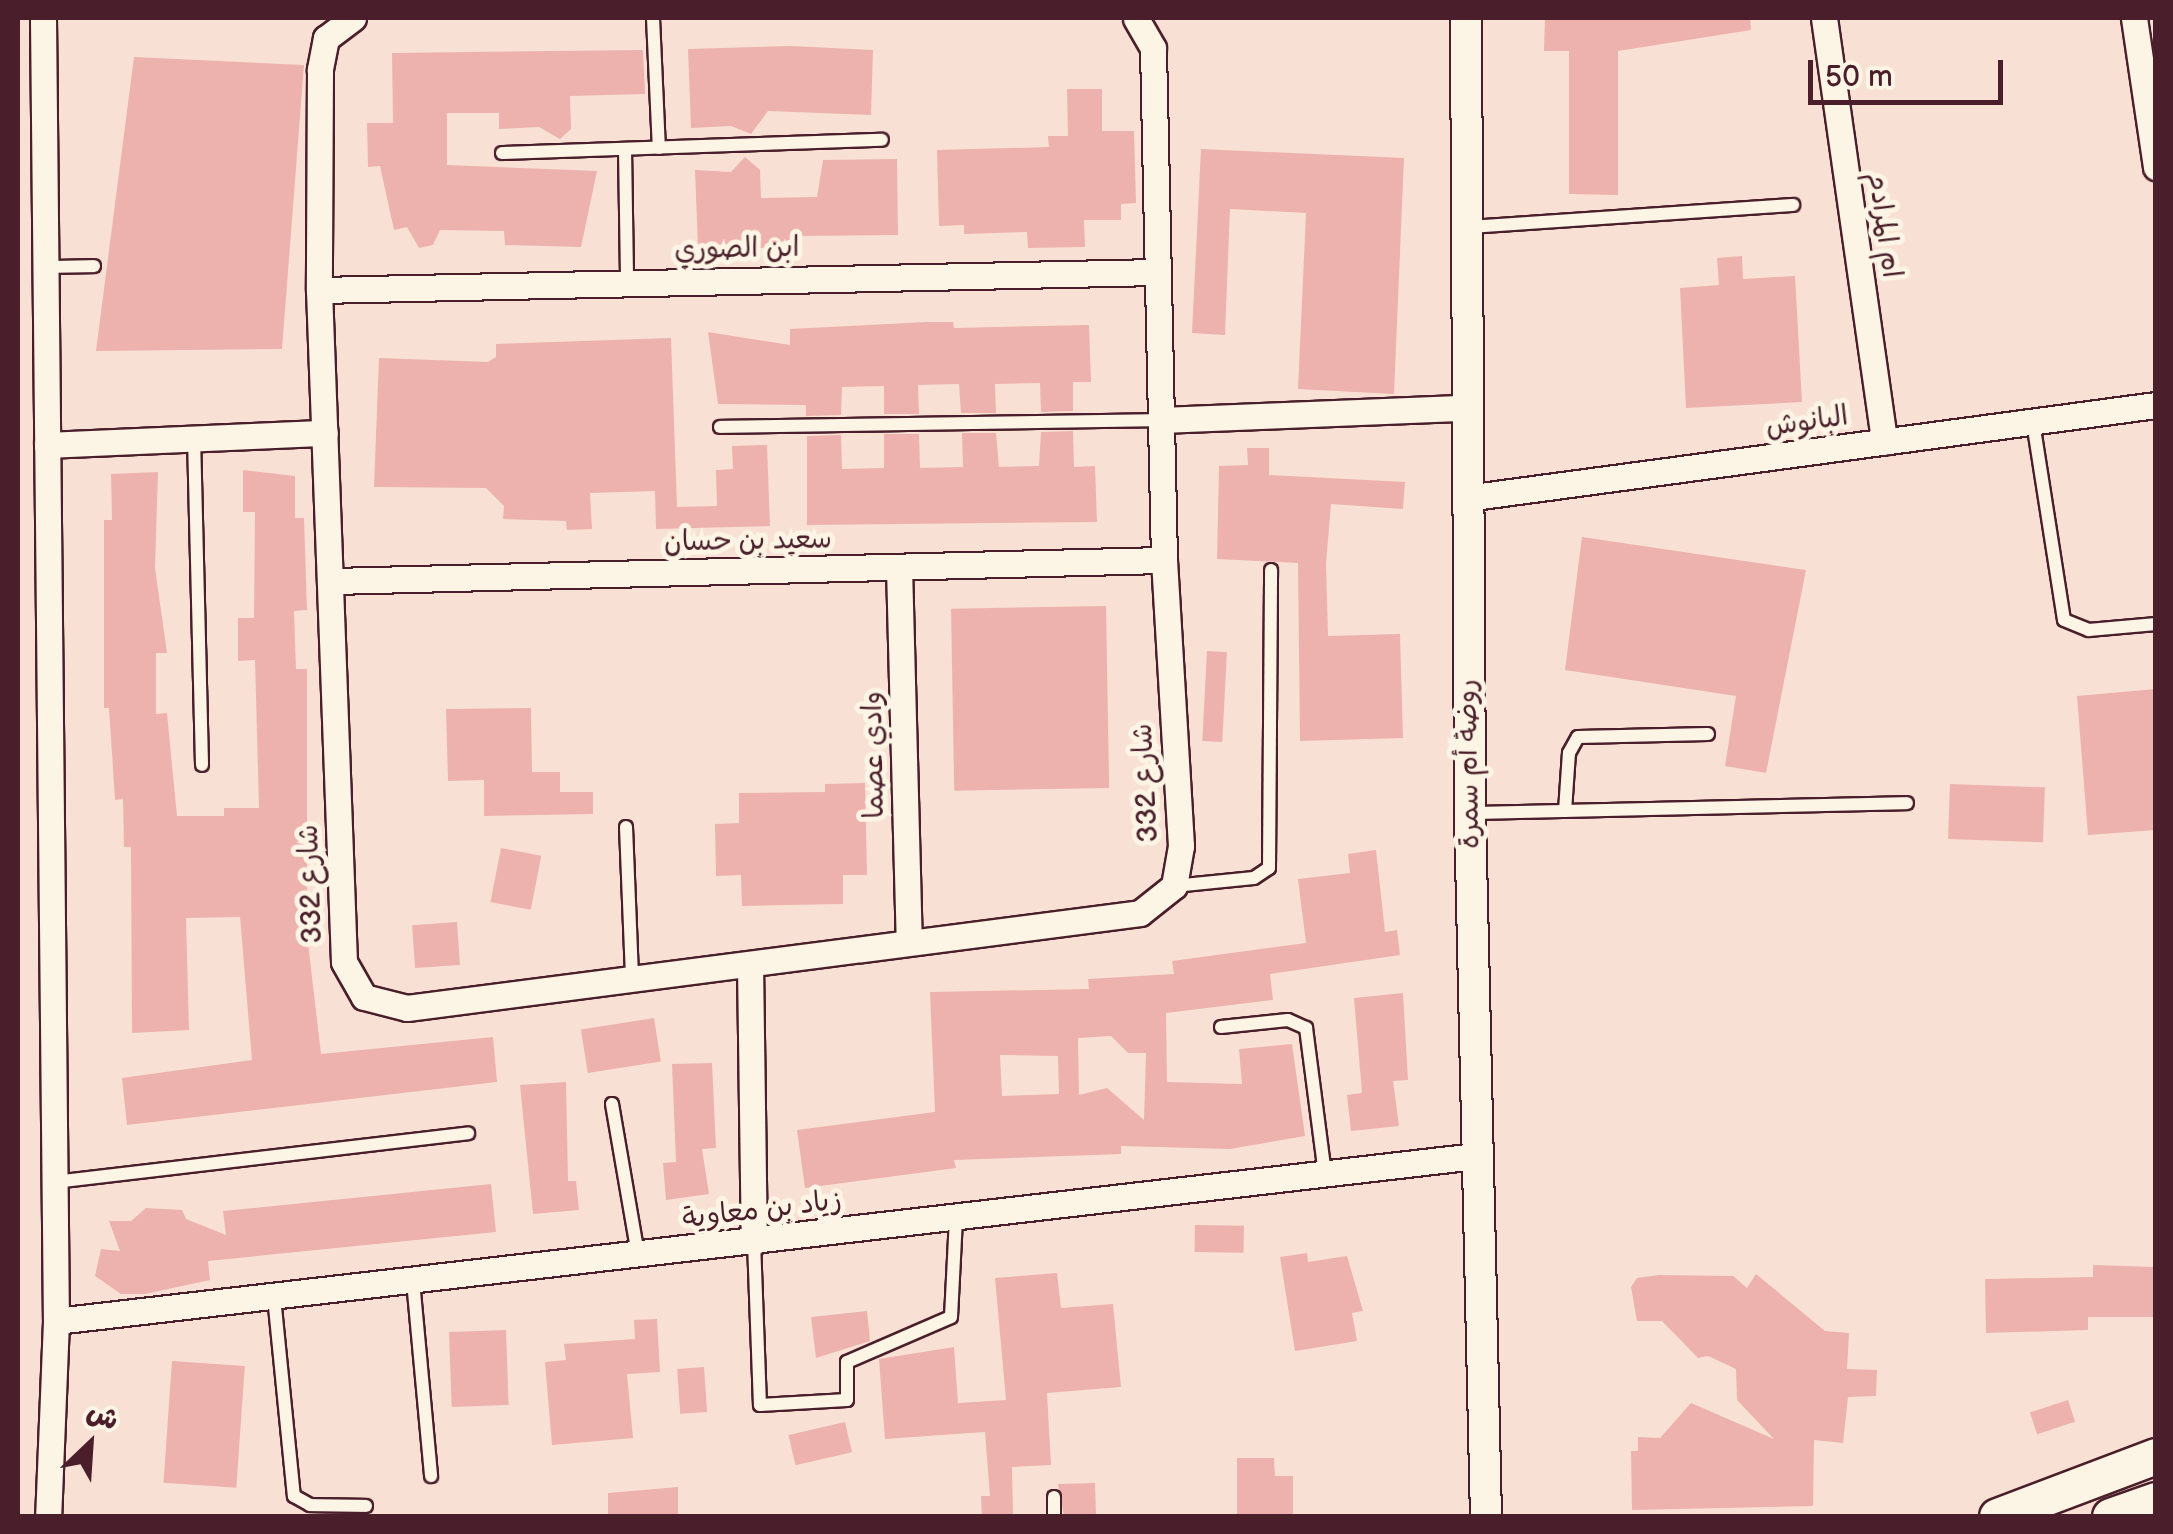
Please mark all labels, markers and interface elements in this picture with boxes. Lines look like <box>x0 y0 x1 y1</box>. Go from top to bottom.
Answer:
scale bar <box>1813 40 2008 102</box>
text: 50 m <box>1825 59 1893 95</box>
street label: ام المرادم <box>1860 170 1908 280</box>
street label: ابن الصوري <box>674 231 800 267</box>
street label: البانوش <box>1764 400 1850 444</box>
street label: سعيد بن حسان <box>664 523 832 559</box>
street label: روضة أم سمرة <box>1451 679 1487 849</box>
street label: وادي عصما <box>856 691 892 819</box>
street label: شارع 332 <box>1126 723 1166 843</box>
street label: شارع 332 <box>292 824 330 944</box>
street label: زياد بن معاوية <box>680 1184 844 1236</box>
north arrow <box>40 1394 140 1494</box>
text: ش <box>82 1395 124 1438</box>

